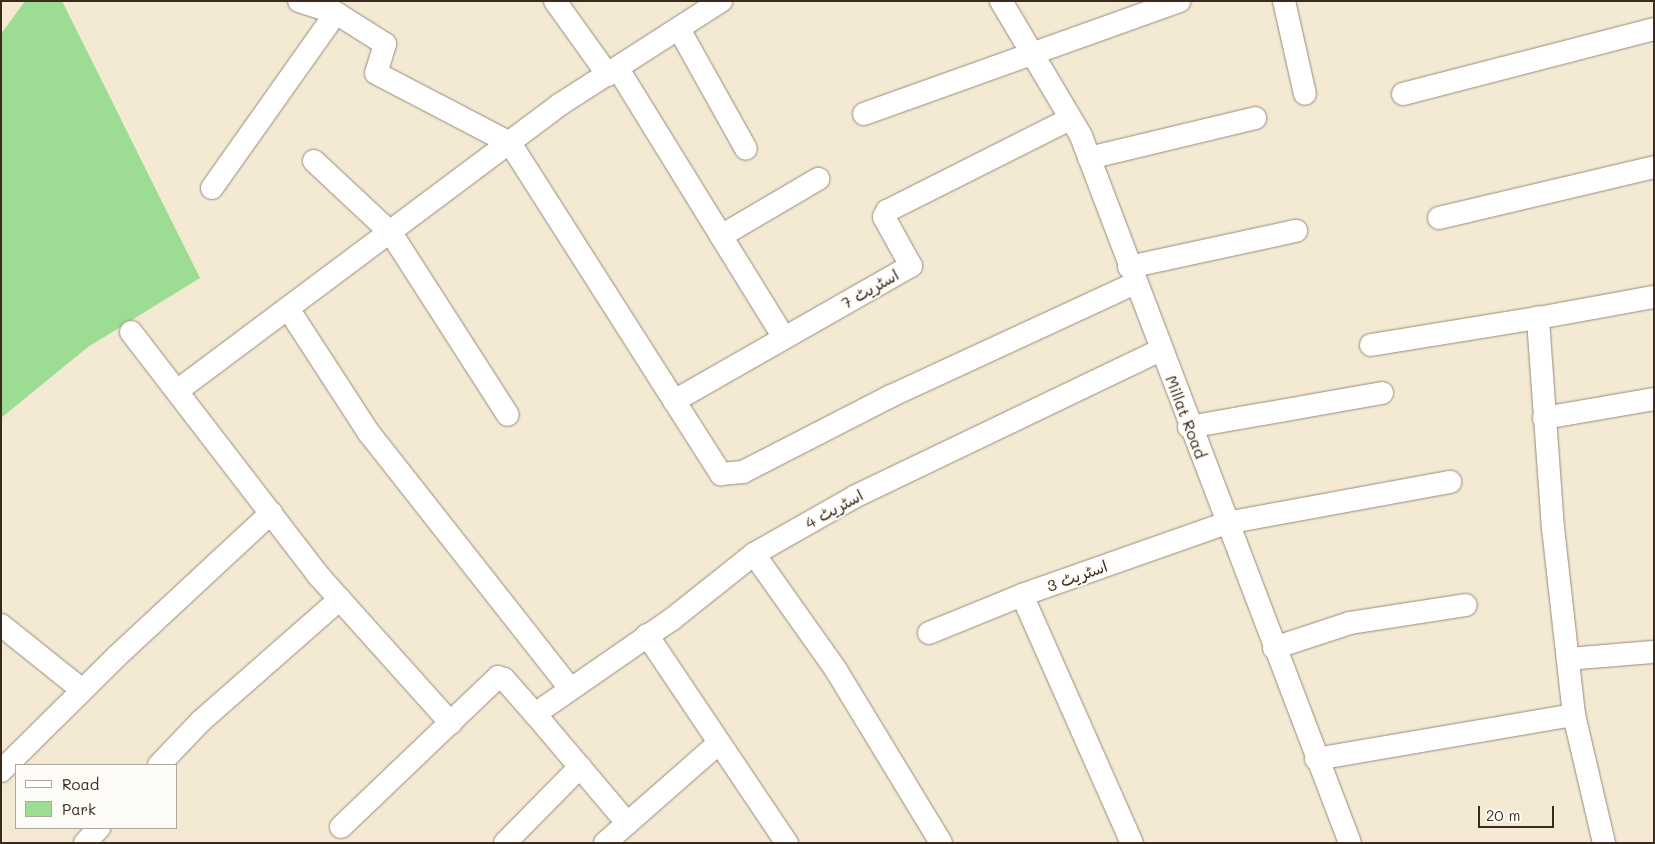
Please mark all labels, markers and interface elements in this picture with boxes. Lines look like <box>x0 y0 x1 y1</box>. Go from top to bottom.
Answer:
street label: اسٹریٹ 7 <box>838 265 902 313</box>
street label: Millat Road <box>1161 373 1211 461</box>
street label: اسٹریٹ 4 <box>802 485 866 533</box>
street label: اسٹریٹ 3 <box>1044 556 1110 596</box>
legend <box>15 764 178 829</box>
text: Road <box>62 774 99 794</box>
scale bar <box>1480 796 1556 828</box>
text: Park <box>62 799 96 819</box>
text: 20 m <box>1486 805 1520 825</box>

